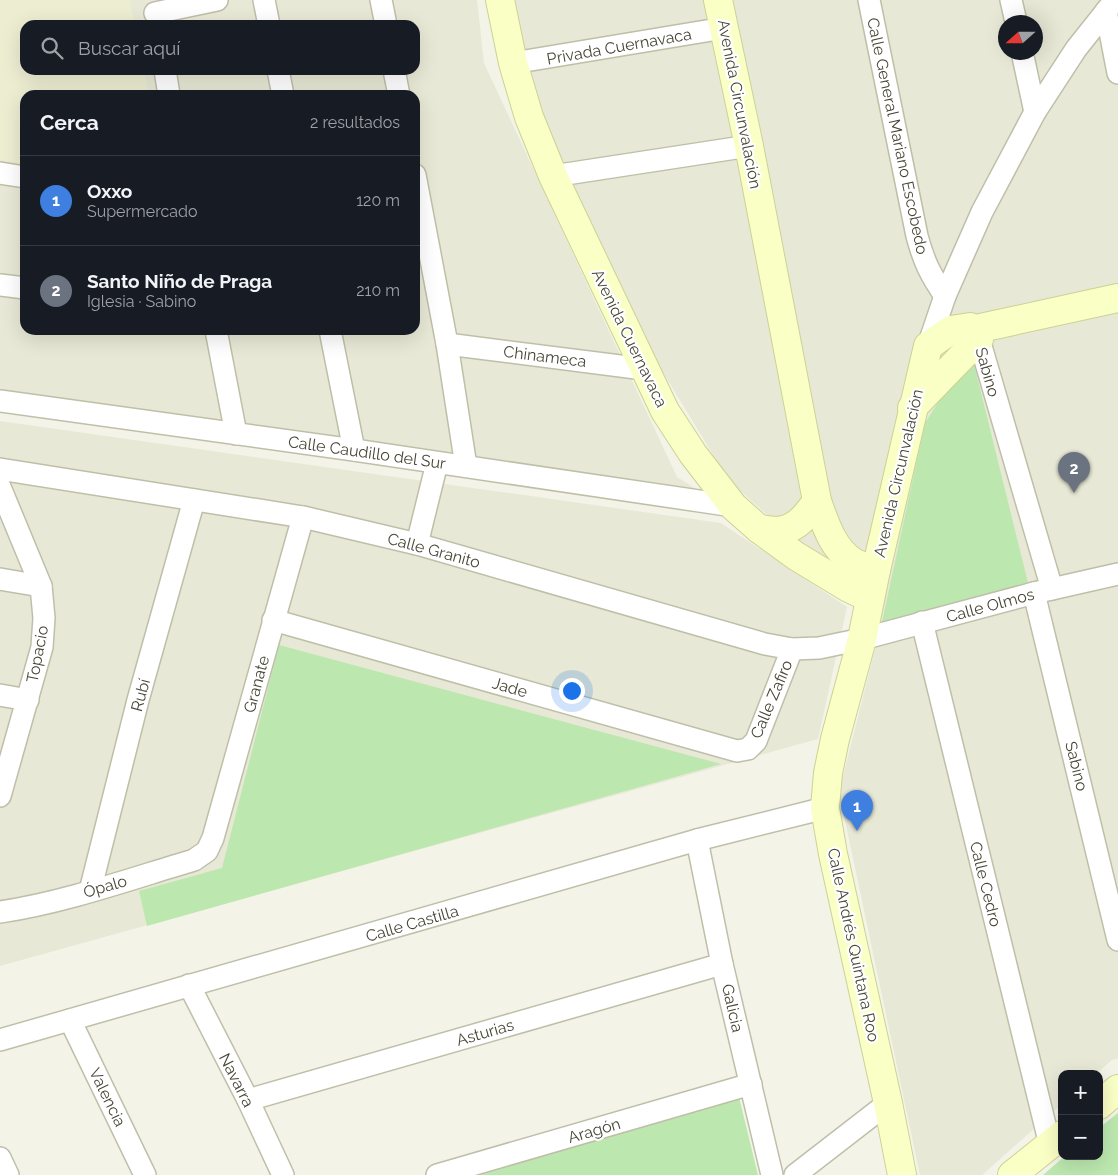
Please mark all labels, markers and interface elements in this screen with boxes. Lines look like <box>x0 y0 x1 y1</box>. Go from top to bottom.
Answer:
north arrow <box>998 15 1043 60</box>
street label: Calle General Mariano Escobedo <box>863 16 932 256</box>
street label: Avenida Circunvalación <box>714 18 765 190</box>
search box <box>20 20 420 75</box>
street label: Privada Cuernavaca <box>545 24 693 69</box>
icon: search <box>38 34 66 62</box>
text: Buscar aquí <box>78 37 180 59</box>
text: Cerca <box>40 110 99 135</box>
text: 2 resultados <box>310 113 400 132</box>
text: Oxxo <box>87 180 132 202</box>
text: 1 <box>52 191 60 210</box>
text: 120 m <box>356 191 400 210</box>
text: Supermercado <box>87 202 198 221</box>
street label: Avenida Cuernavaca <box>588 266 671 410</box>
text: Santo Niño de Praga <box>87 270 272 292</box>
text: 2 <box>51 281 61 300</box>
text: 210 m <box>356 281 400 300</box>
text: Iglesia · Sabino <box>87 292 196 311</box>
street label: Chinameca <box>502 342 588 371</box>
street label: Sabino <box>971 345 1004 399</box>
street label: Avenida Circunvalación <box>870 387 927 559</box>
street label: Calle Caudillo del Sur <box>287 432 447 473</box>
pin: 2 <box>1058 452 1090 493</box>
street label: Calle Granito <box>385 529 482 572</box>
street label: Calle Olmos <box>944 585 1036 626</box>
street label: Topacio <box>23 624 52 684</box>
street label: Granate <box>240 653 273 715</box>
street label: Calle Zafiro <box>746 657 797 741</box>
street label: Jade <box>490 673 530 702</box>
street label: Rubí <box>127 676 154 714</box>
your location <box>559 678 585 704</box>
street label: Sabino <box>1061 739 1092 793</box>
pin: 1 <box>841 790 873 831</box>
street label: Calle Cedro <box>966 840 1005 929</box>
street label: Calle Andrés Quintana Roo <box>824 846 883 1044</box>
street label: Ópalo <box>81 870 129 902</box>
street label: Calle Castilla <box>364 901 461 946</box>
street label: Galicia <box>718 982 747 1034</box>
street label: Asturias <box>454 1015 516 1050</box>
street label: Navarra <box>215 1050 258 1110</box>
street label: Valencia <box>85 1065 130 1130</box>
map controls <box>1058 1070 1103 1160</box>
button: + <box>1058 1070 1103 1115</box>
street label: Aragón <box>566 1114 623 1147</box>
button: − <box>1058 1115 1103 1160</box>

